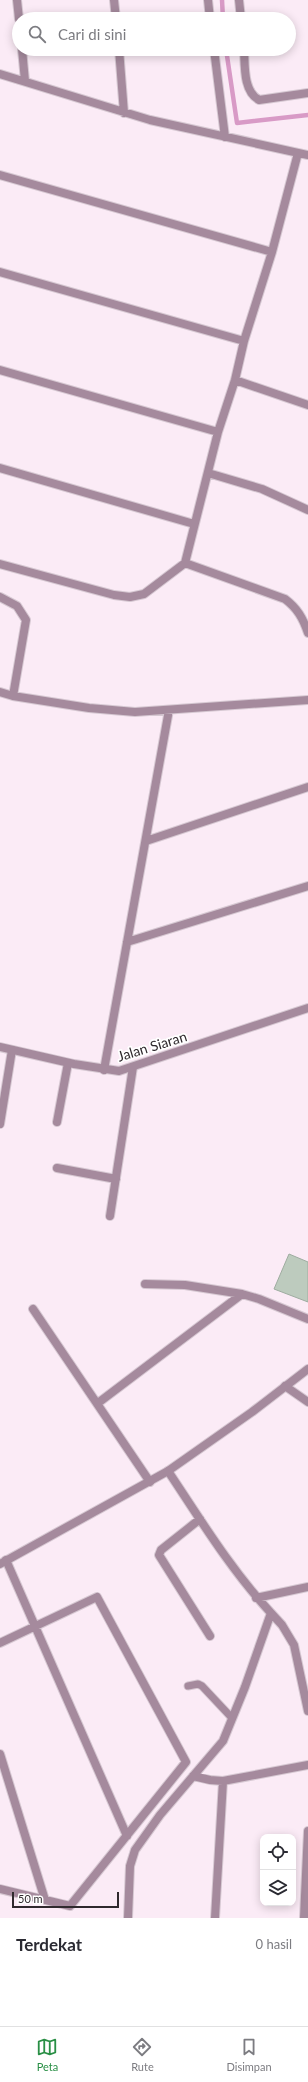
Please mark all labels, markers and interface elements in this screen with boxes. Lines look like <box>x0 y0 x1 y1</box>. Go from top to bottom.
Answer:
search box <box>12 12 296 56</box>
icon: search <box>26 23 48 45</box>
text: Cari di sini <box>58 25 126 43</box>
street label: Jalan Siaran <box>115 1027 189 1065</box>
map controls <box>260 1834 296 1906</box>
button: locate <box>260 1834 296 1870</box>
button: layers <box>260 1870 296 1906</box>
scale bar <box>12 1890 119 1909</box>
text: 50 m <box>18 1892 43 1905</box>
text: Terdekat <box>16 1934 82 1955</box>
text: 0 hasil <box>256 1936 292 1952</box>
tab: Peta <box>36 2036 58 2073</box>
tab: Rute <box>131 2036 154 2073</box>
tab: Disimpan <box>226 2036 272 2073</box>

